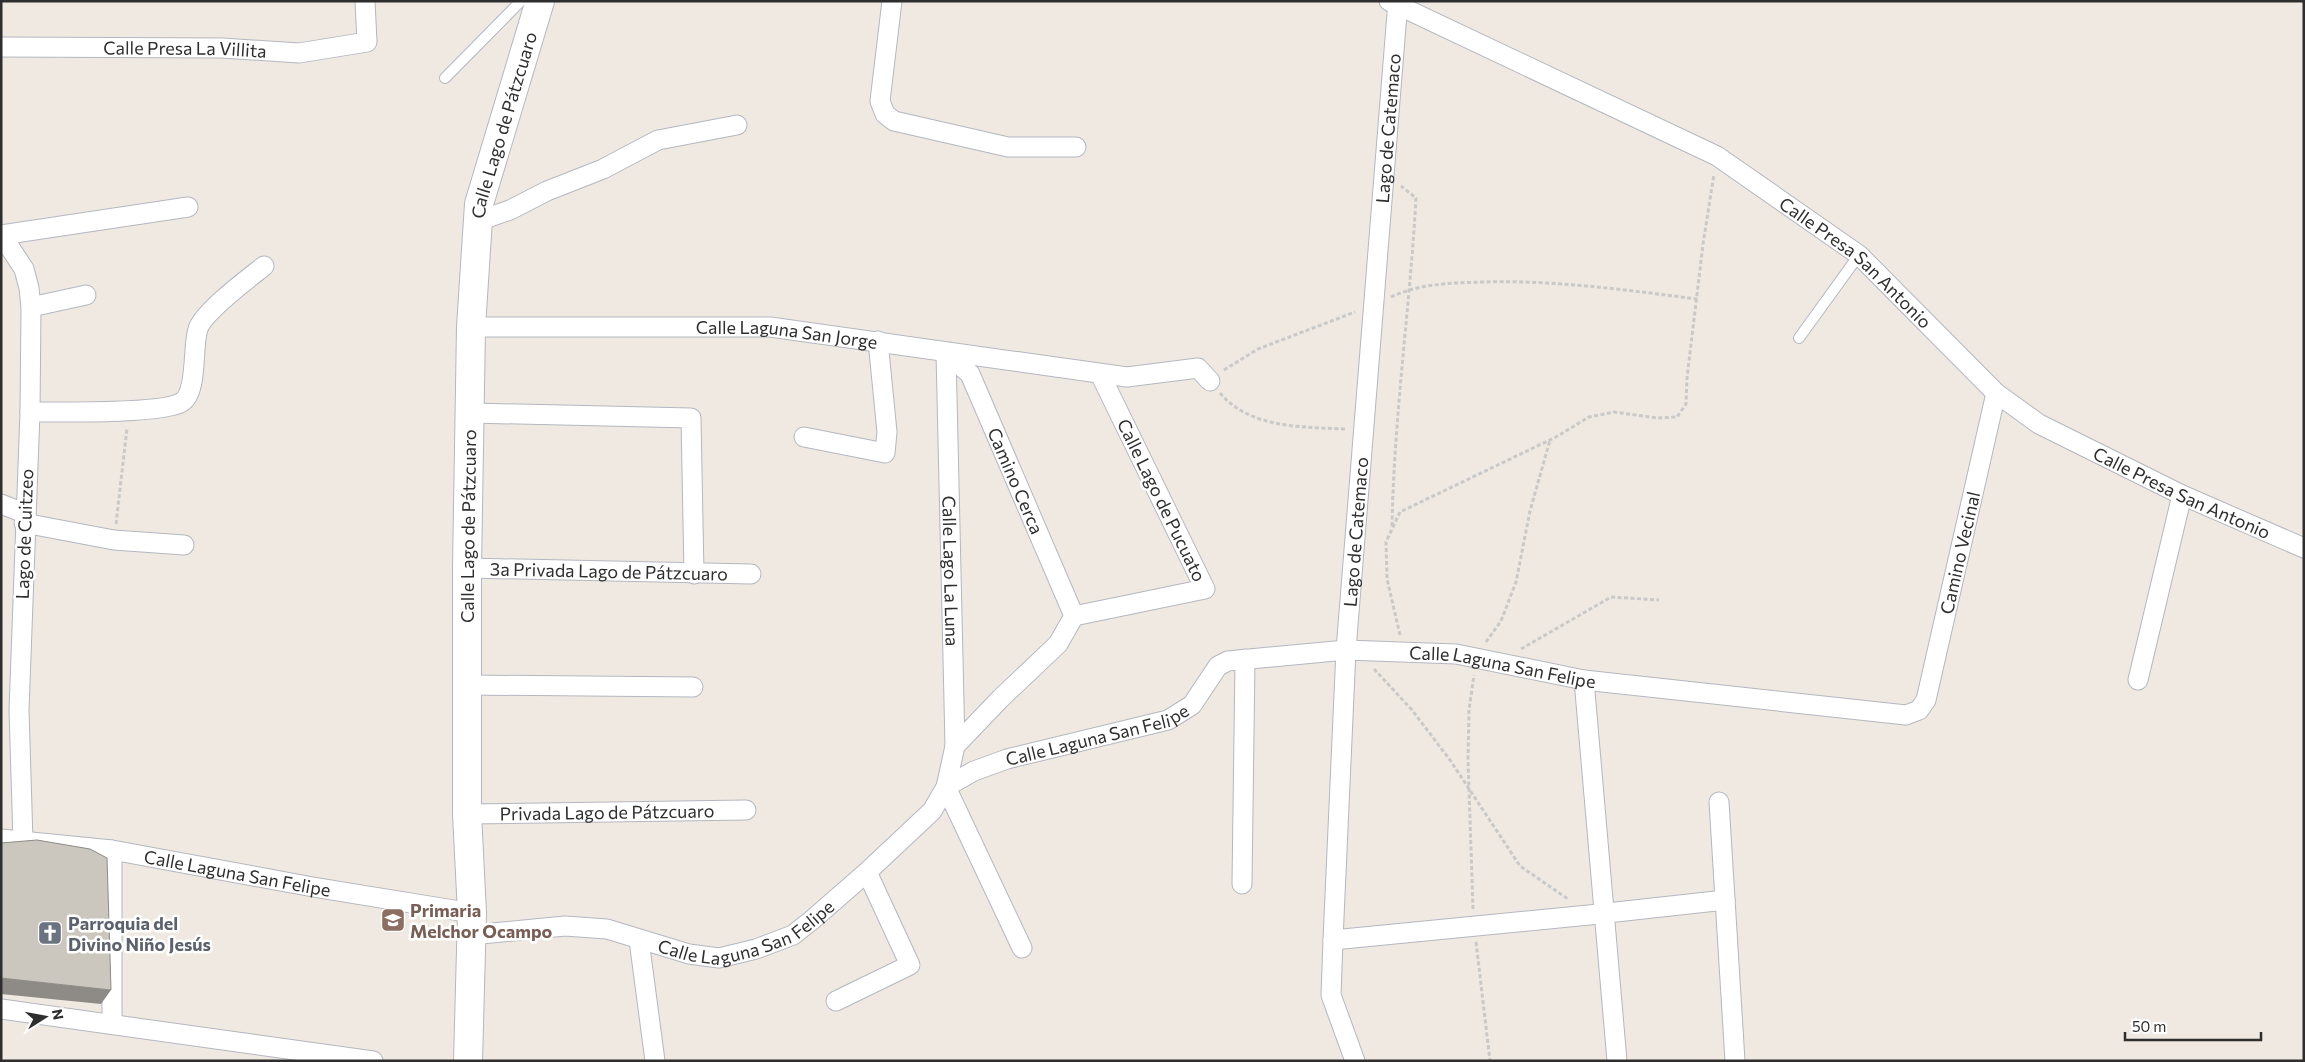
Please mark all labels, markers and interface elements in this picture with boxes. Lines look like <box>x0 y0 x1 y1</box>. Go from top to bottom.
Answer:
street label: Calle Lago de Pátzcuaro <box>467 29 541 219</box>
street label: Calle Presa La Villita <box>103 36 267 62</box>
street label: Lago de Catemaco <box>1371 52 1405 204</box>
street label: Calle Presa San Antonio <box>1775 192 1936 333</box>
street label: Calle Laguna San Jorge <box>696 316 879 353</box>
street label: Calle Lago de Pucuato <box>1113 415 1211 585</box>
street label: Camino Cerca <box>983 424 1048 537</box>
street label: Calle Lago de Pátzcuaro <box>456 429 480 623</box>
street label: Calle Presa San Antonio <box>2090 442 2274 543</box>
street label: Lago de Catemaco <box>1338 456 1372 608</box>
street label: Lago de Cuitzeo <box>11 468 37 600</box>
street label: Camino Vecinal <box>1935 489 1984 616</box>
street label: Calle Lago La Luna <box>938 495 964 647</box>
street label: 3a Privada Lago de Pátzcuaro <box>490 557 728 585</box>
street label: Calle Laguna San Felipe <box>1409 641 1597 692</box>
street label: Calle Laguna San Felipe <box>1003 699 1193 770</box>
street label: Privada Lago de Pátzcuaro <box>499 799 715 825</box>
street label: Calle Laguna San Felipe <box>142 845 332 901</box>
street label: Calle Laguna San Felipe <box>655 895 838 969</box>
place label: Primaria Melchor Ocampo <box>410 899 553 942</box>
school or university icon: Primaria Melchor Ocampo <box>380 907 406 933</box>
place label: Parroquia del Divino Niño Jesús <box>68 912 211 955</box>
church icon: Parroquia del Divino Niño Jesús <box>37 920 63 946</box>
north arrow <box>20 992 70 1042</box>
text: N <box>49 1008 68 1021</box>
scale bar <box>2125 1010 2261 1042</box>
text: 50 m <box>2132 1017 2166 1035</box>

